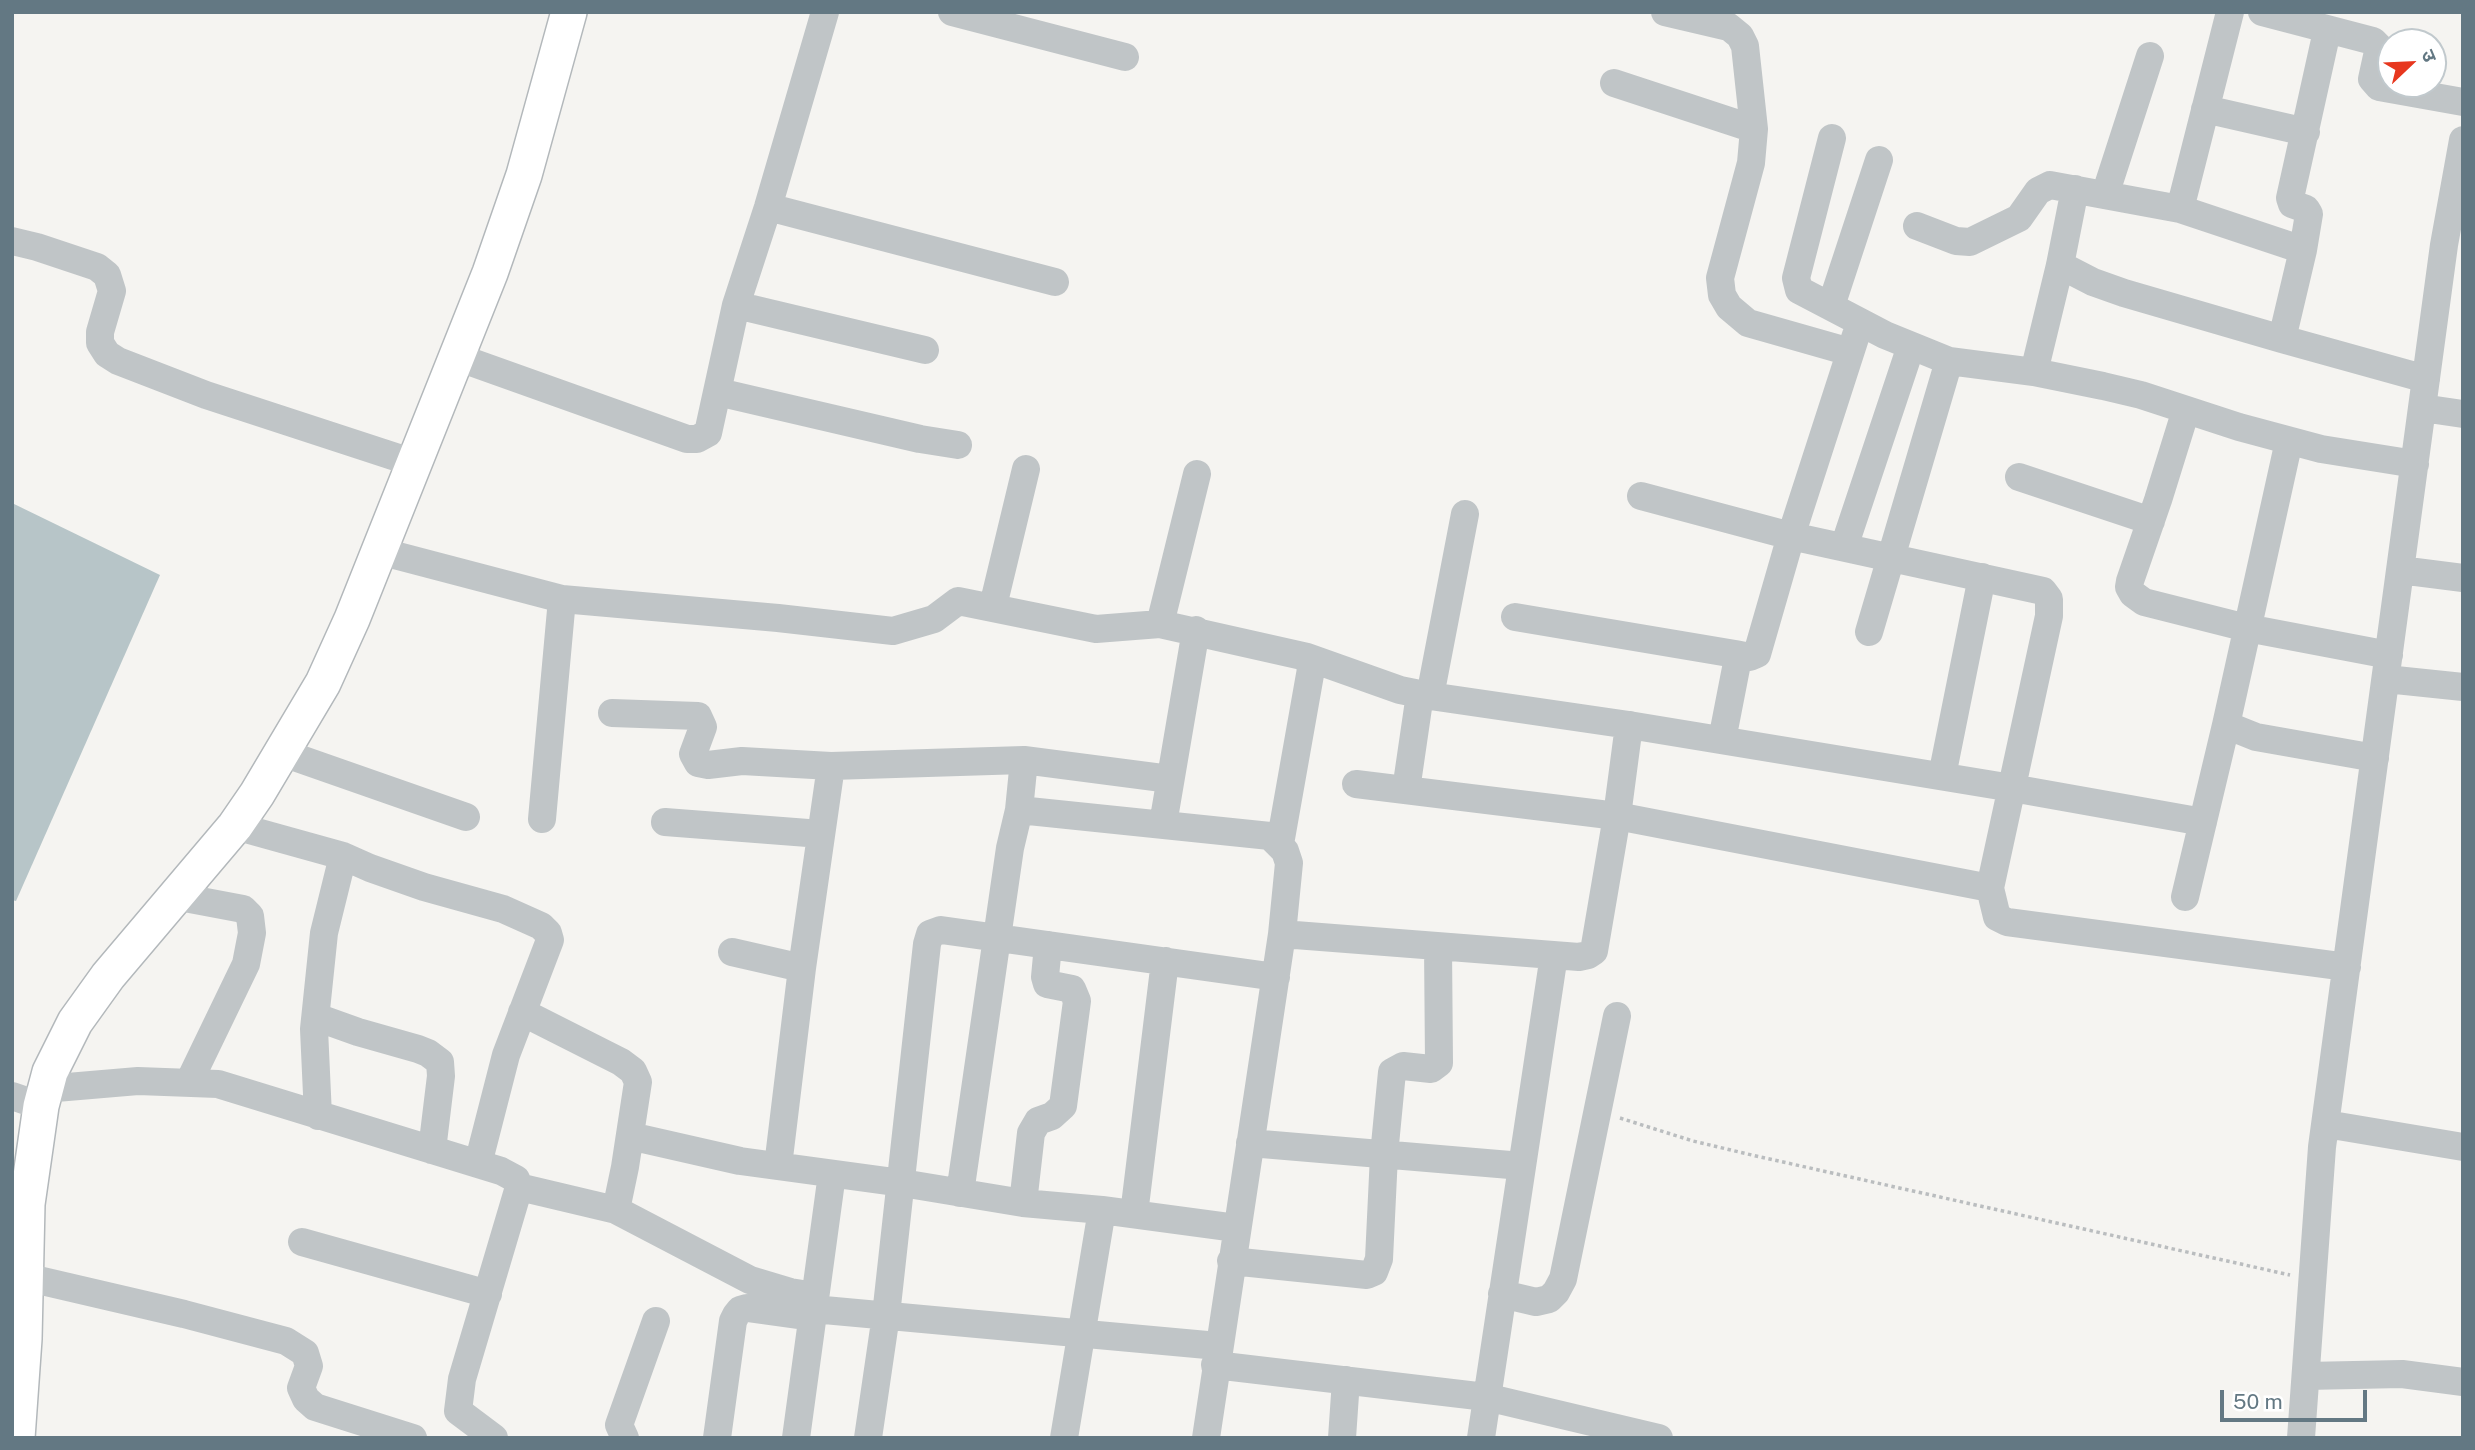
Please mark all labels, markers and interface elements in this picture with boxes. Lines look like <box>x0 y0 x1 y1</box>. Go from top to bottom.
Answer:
north arrow <box>2377 28 2447 98</box>
text: उ <box>2417 46 2442 65</box>
scale bar <box>2223 1376 2370 1420</box>
text: 50 m <box>2233 1389 2283 1414</box>

